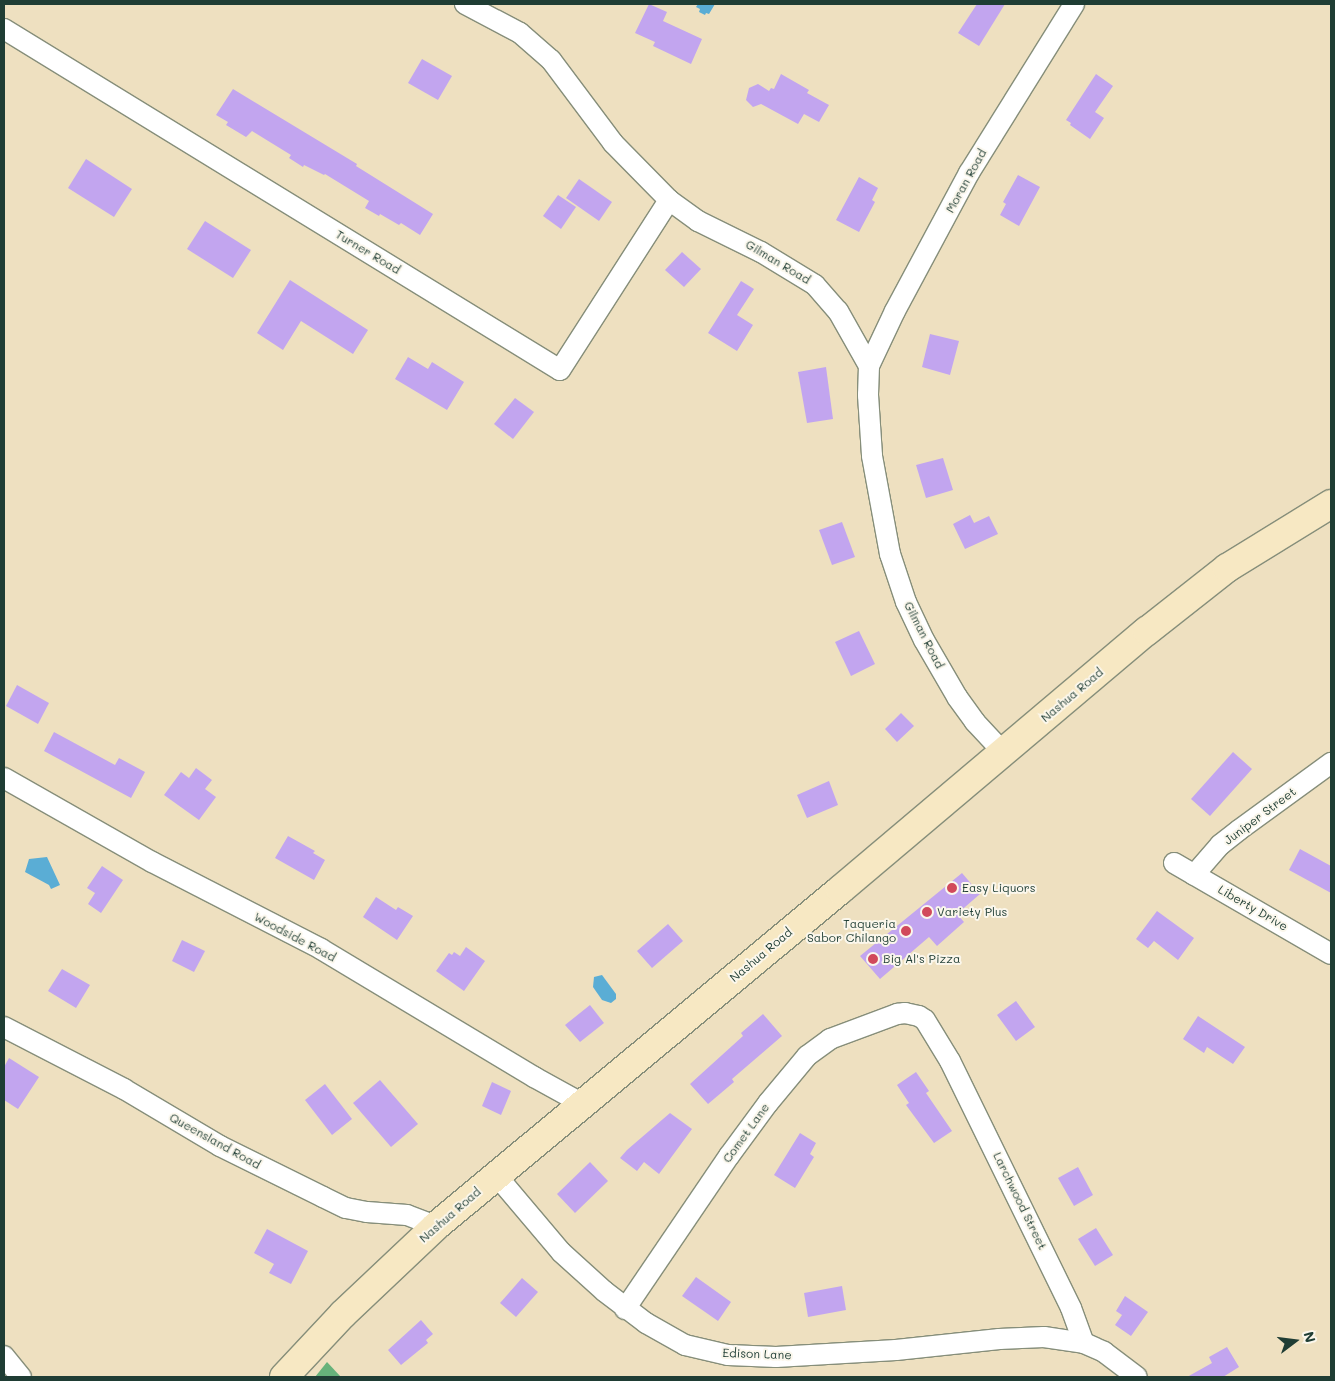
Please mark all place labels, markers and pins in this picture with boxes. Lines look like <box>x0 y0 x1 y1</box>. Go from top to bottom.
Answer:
place label: Easy Liquors <box>962 881 1035 895</box>
marker: Easy Liquors <box>946 882 958 894</box>
place label: Variety Plus <box>937 905 1007 919</box>
marker: Variety Plus <box>921 906 933 918</box>
place label: Taqueria Sabor Chilango <box>807 917 896 945</box>
marker: Taqueria Sabor Chilango <box>900 925 912 937</box>
place label: Big Al's Pizza <box>883 952 960 966</box>
marker: Big Al's Pizza <box>867 953 879 965</box>

